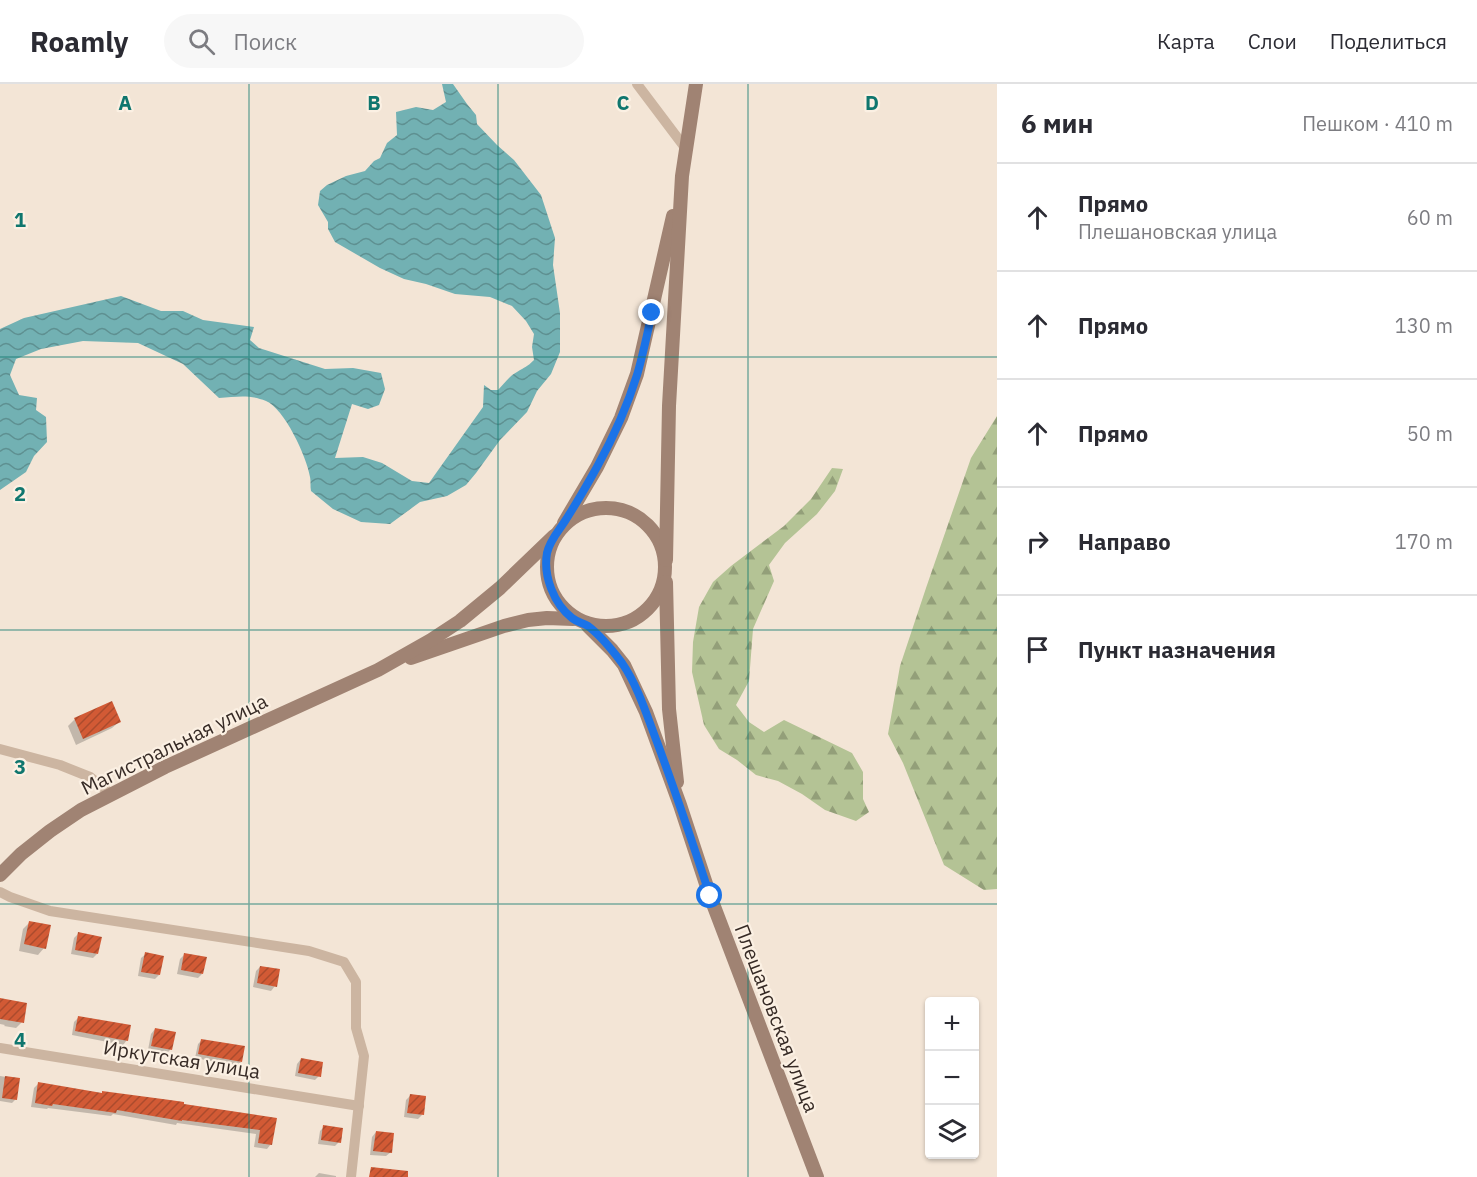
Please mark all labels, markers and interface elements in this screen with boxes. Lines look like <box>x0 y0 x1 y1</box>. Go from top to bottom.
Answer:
search box <box>164 14 584 68</box>
text: Roamly <box>30 23 128 60</box>
icon: search <box>185 25 218 58</box>
text: Поиск <box>233 27 297 56</box>
text: Карта <box>1157 27 1215 55</box>
text: Слои <box>1248 27 1297 55</box>
text: Поделиться <box>1330 27 1447 55</box>
text: A <box>118 89 132 116</box>
text: B <box>367 89 381 116</box>
text: C <box>616 89 630 116</box>
text: D <box>865 89 879 116</box>
text: 6 мин <box>1021 106 1093 140</box>
text: Пешком · 410 m <box>1302 110 1453 137</box>
text: Прямо <box>1078 189 1148 218</box>
icon: ahead <box>1021 201 1054 234</box>
text: 60 m <box>1407 204 1453 231</box>
text: 1 <box>14 206 26 233</box>
text: Плешановская улица <box>1078 218 1277 245</box>
route end <box>638 299 664 325</box>
icon: ahead <box>1021 309 1054 342</box>
text: Прямо <box>1078 311 1148 340</box>
text: 130 m <box>1395 312 1453 339</box>
icon: ahead <box>1021 417 1054 450</box>
text: Прямо <box>1078 419 1148 448</box>
text: 50 m <box>1407 420 1453 447</box>
text: 2 <box>14 480 26 507</box>
icon: right <box>1021 525 1054 558</box>
text: Направо <box>1078 527 1171 556</box>
text: 170 m <box>1395 528 1453 555</box>
icon: arrive <box>1021 633 1054 666</box>
text: Пункт назначения <box>1078 635 1276 664</box>
street label: Магистральная улица <box>76 687 272 801</box>
text: 3 <box>14 753 26 780</box>
route start <box>696 882 722 908</box>
street label: Плешановская улица <box>729 920 825 1116</box>
map controls <box>925 997 979 1159</box>
button: + <box>925 997 979 1051</box>
text: 4 <box>14 1026 26 1053</box>
street label: Иркутская улица <box>102 1033 263 1085</box>
button: − <box>925 1051 979 1105</box>
button: layers <box>925 1105 979 1159</box>

